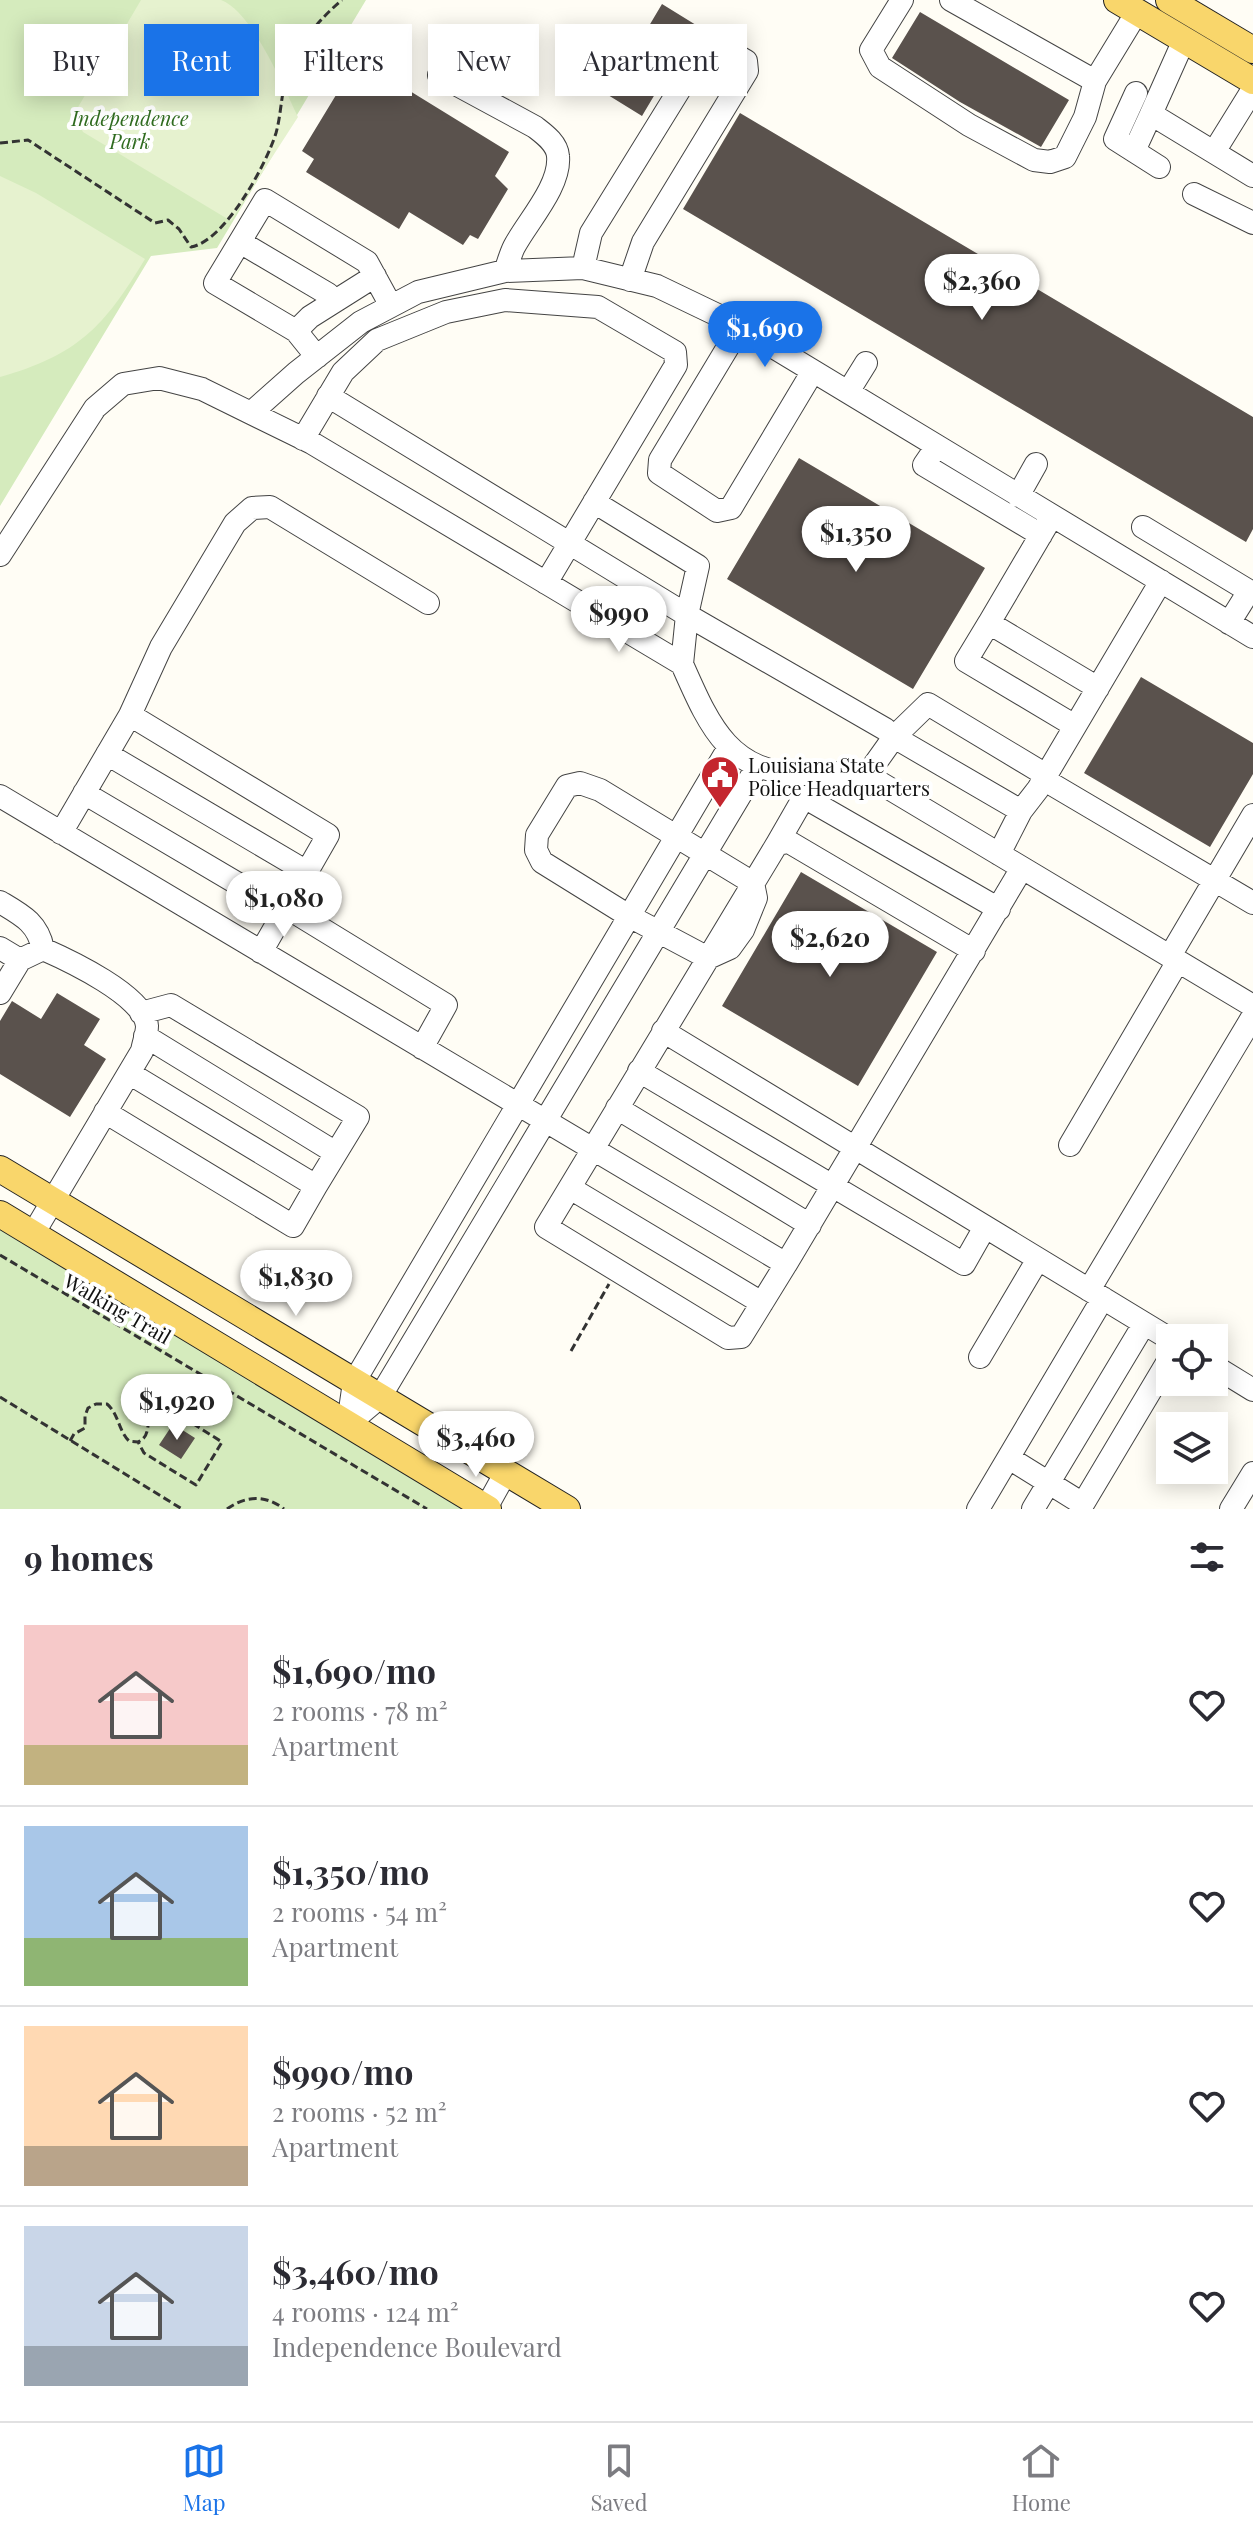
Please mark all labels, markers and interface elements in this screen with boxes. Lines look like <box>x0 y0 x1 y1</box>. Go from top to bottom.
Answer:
chip: Buy <box>24 24 128 96</box>
chip: Rent <box>144 24 259 96</box>
chip: Filters <box>275 24 412 96</box>
chip: New <box>428 24 539 96</box>
chip: Apartment <box>555 24 747 96</box>
park label: Independence Park <box>70 104 189 154</box>
pin: $2,360 <box>917 254 1047 322</box>
text: $2,360 <box>943 262 1021 297</box>
pin: $1,690 <box>700 301 830 369</box>
text: $1,690 <box>726 309 804 344</box>
pin: $1,350 <box>791 506 921 574</box>
text: $1,350 <box>820 514 892 549</box>
pin: $990 <box>572 586 666 654</box>
text: $990 <box>589 594 649 629</box>
place label: Louisiana State Police Headquarters <box>748 751 930 801</box>
public building icon: Louisiana State Police Headquarters <box>699 754 741 809</box>
pin: $1,080 <box>219 871 349 939</box>
text: $1,080 <box>244 879 324 914</box>
pin: $2,620 <box>765 911 895 979</box>
text: $2,620 <box>790 919 870 954</box>
pin: $1,830 <box>231 1250 361 1318</box>
text: $1,830 <box>258 1258 334 1293</box>
street label: Walking Trail <box>59 1266 177 1350</box>
map controls <box>1156 1324 1228 1484</box>
button: locate <box>1156 1324 1228 1396</box>
pin: $1,920 <box>112 1374 242 1442</box>
text: $1,920 <box>139 1382 215 1417</box>
pin: $3,460 <box>411 1411 541 1479</box>
button: layers <box>1156 1412 1228 1484</box>
text: $3,460 <box>436 1419 516 1454</box>
text: 9 homes <box>24 1534 154 1580</box>
icon: filters <box>1185 1535 1229 1579</box>
text: $1,690/mo <box>272 1647 436 1693</box>
icon: home <box>88 1657 184 1753</box>
icon: heart <box>1185 1683 1229 1727</box>
text: 2 rooms · 78 m² <box>272 1693 447 1728</box>
text: Apartment <box>272 1728 398 1763</box>
text: $1,350/mo <box>272 1848 429 1894</box>
icon: home <box>88 1858 184 1954</box>
icon: heart <box>1185 1884 1229 1928</box>
text: 2 rooms · 54 m² <box>272 1894 447 1929</box>
text: Apartment <box>272 1929 398 1964</box>
text: $990/mo <box>272 2048 414 2094</box>
icon: home <box>88 2058 184 2154</box>
icon: heart <box>1185 2084 1229 2128</box>
text: 2 rooms · 52 m² <box>272 2094 447 2129</box>
text: Apartment <box>272 2129 398 2164</box>
text: $3,460/mo <box>272 2248 439 2294</box>
icon: home <box>88 2258 184 2354</box>
icon: heart <box>1185 2284 1229 2328</box>
text: 4 rooms · 124 m² <box>272 2294 459 2329</box>
text: Independence Boulevard <box>272 2329 562 2364</box>
tab: Map <box>182 2439 226 2517</box>
tab: Saved <box>590 2439 648 2517</box>
tab: Home <box>1012 2439 1071 2517</box>

